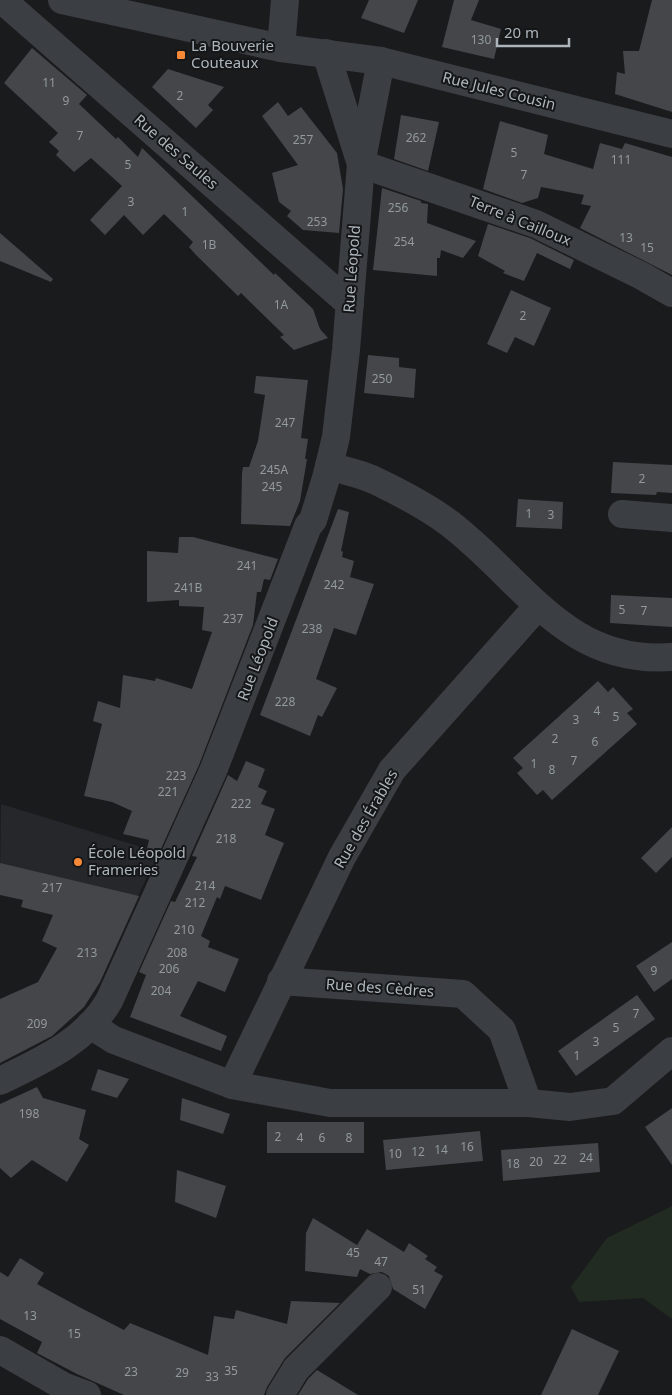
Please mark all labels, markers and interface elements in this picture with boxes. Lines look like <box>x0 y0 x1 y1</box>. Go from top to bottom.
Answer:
scale bar <box>497 15 570 47</box>
text: 20 m <box>504 22 539 42</box>
house number: 130 <box>471 31 491 48</box>
place label: La Bouverie Couteaux <box>191 35 274 72</box>
marker: La Bouverie Couteaux <box>175 49 187 61</box>
street label: Rue Jules Cousin <box>441 66 558 114</box>
house number: 11 <box>42 74 56 91</box>
house number: 2 <box>177 87 184 104</box>
house number: 9 <box>63 92 70 109</box>
street label: Rue des Saules <box>130 109 223 193</box>
house number: 7 <box>77 127 84 144</box>
house number: 262 <box>406 129 426 146</box>
house number: 257 <box>293 131 313 148</box>
house number: 5 <box>511 144 518 161</box>
house number: 111 <box>611 151 631 168</box>
house number: 5 <box>125 156 132 173</box>
house number: 7 <box>521 166 528 183</box>
street label: Terre à Cailloux <box>466 191 574 250</box>
house number: 3 <box>128 193 135 210</box>
house number: 256 <box>388 199 408 216</box>
house number: 1 <box>182 203 188 220</box>
house number: 253 <box>307 213 327 230</box>
street label: Rue Léopold <box>338 224 364 313</box>
house number: 13 <box>619 229 633 246</box>
house number: 254 <box>394 233 414 250</box>
house number: 1B <box>202 236 217 253</box>
house number: 15 <box>640 239 654 256</box>
house number: 1A <box>274 296 289 313</box>
house number: 2 <box>520 307 527 324</box>
house number: 250 <box>372 370 392 387</box>
house number: 247 <box>275 414 295 431</box>
house number: 245A <box>260 461 288 478</box>
house number: 2 <box>639 470 646 487</box>
house number: 245 <box>262 478 282 495</box>
house number: 1 <box>526 505 532 522</box>
house number: 3 <box>548 506 555 523</box>
house number: 241 <box>237 557 257 574</box>
house number: 242 <box>324 576 344 593</box>
house number: 241B <box>174 579 202 596</box>
house number: 5 <box>619 601 626 618</box>
house number: 7 <box>641 602 648 619</box>
house number: 237 <box>223 610 243 627</box>
street label: Rue Léopold <box>232 614 282 703</box>
house number: 238 <box>302 620 322 637</box>
house number: 228 <box>275 693 295 710</box>
house number: 4 <box>594 702 601 719</box>
house number: 5 <box>613 708 620 725</box>
house number: 3 <box>573 711 580 728</box>
house number: 2 <box>552 730 559 747</box>
house number: 6 <box>592 733 599 750</box>
house number: 7 <box>571 752 578 769</box>
house number: 1 <box>531 755 537 772</box>
house number: 8 <box>549 761 556 778</box>
street label: Rue des Érables <box>329 765 402 872</box>
house number: 223 <box>166 767 186 784</box>
house number: 221 <box>158 783 178 800</box>
house number: 222 <box>231 795 251 812</box>
house number: 218 <box>216 830 236 847</box>
place label: École Léopold Frameries <box>88 842 186 879</box>
marker: École Léopold Frameries <box>72 856 84 868</box>
house number: 214 <box>195 877 215 894</box>
house number: 217 <box>42 879 62 896</box>
house number: 212 <box>185 894 205 911</box>
house number: 210 <box>174 921 194 938</box>
house number: 213 <box>77 944 97 961</box>
house number: 208 <box>167 944 187 961</box>
house number: 206 <box>159 960 179 977</box>
house number: 9 <box>651 962 658 979</box>
street label: Rue des Cèdres <box>325 973 435 1001</box>
house number: 204 <box>151 982 171 999</box>
house number: 7 <box>633 1005 640 1022</box>
house number: 209 <box>27 1015 47 1032</box>
house number: 5 <box>613 1019 620 1036</box>
house number: 3 <box>593 1033 600 1050</box>
house number: 1 <box>574 1047 580 1064</box>
house number: 198 <box>19 1105 39 1122</box>
house number: 2 <box>275 1128 282 1145</box>
house number: 4 <box>297 1129 304 1146</box>
house number: 6 <box>319 1129 326 1146</box>
house number: 8 <box>346 1129 353 1146</box>
house number: 16 <box>460 1138 474 1155</box>
house number: 14 <box>434 1141 448 1158</box>
house number: 12 <box>411 1143 425 1160</box>
house number: 10 <box>388 1145 402 1162</box>
house number: 24 <box>579 1149 593 1166</box>
house number: 22 <box>553 1151 567 1168</box>
house number: 20 <box>529 1153 543 1170</box>
house number: 18 <box>506 1155 520 1172</box>
house number: 45 <box>346 1244 360 1261</box>
house number: 47 <box>374 1253 388 1270</box>
house number: 51 <box>412 1281 426 1298</box>
house number: 13 <box>23 1307 37 1324</box>
house number: 15 <box>67 1325 81 1342</box>
house number: 35 <box>224 1362 238 1379</box>
house number: 23 <box>124 1363 138 1380</box>
house number: 29 <box>175 1364 189 1381</box>
house number: 33 <box>205 1368 219 1385</box>

